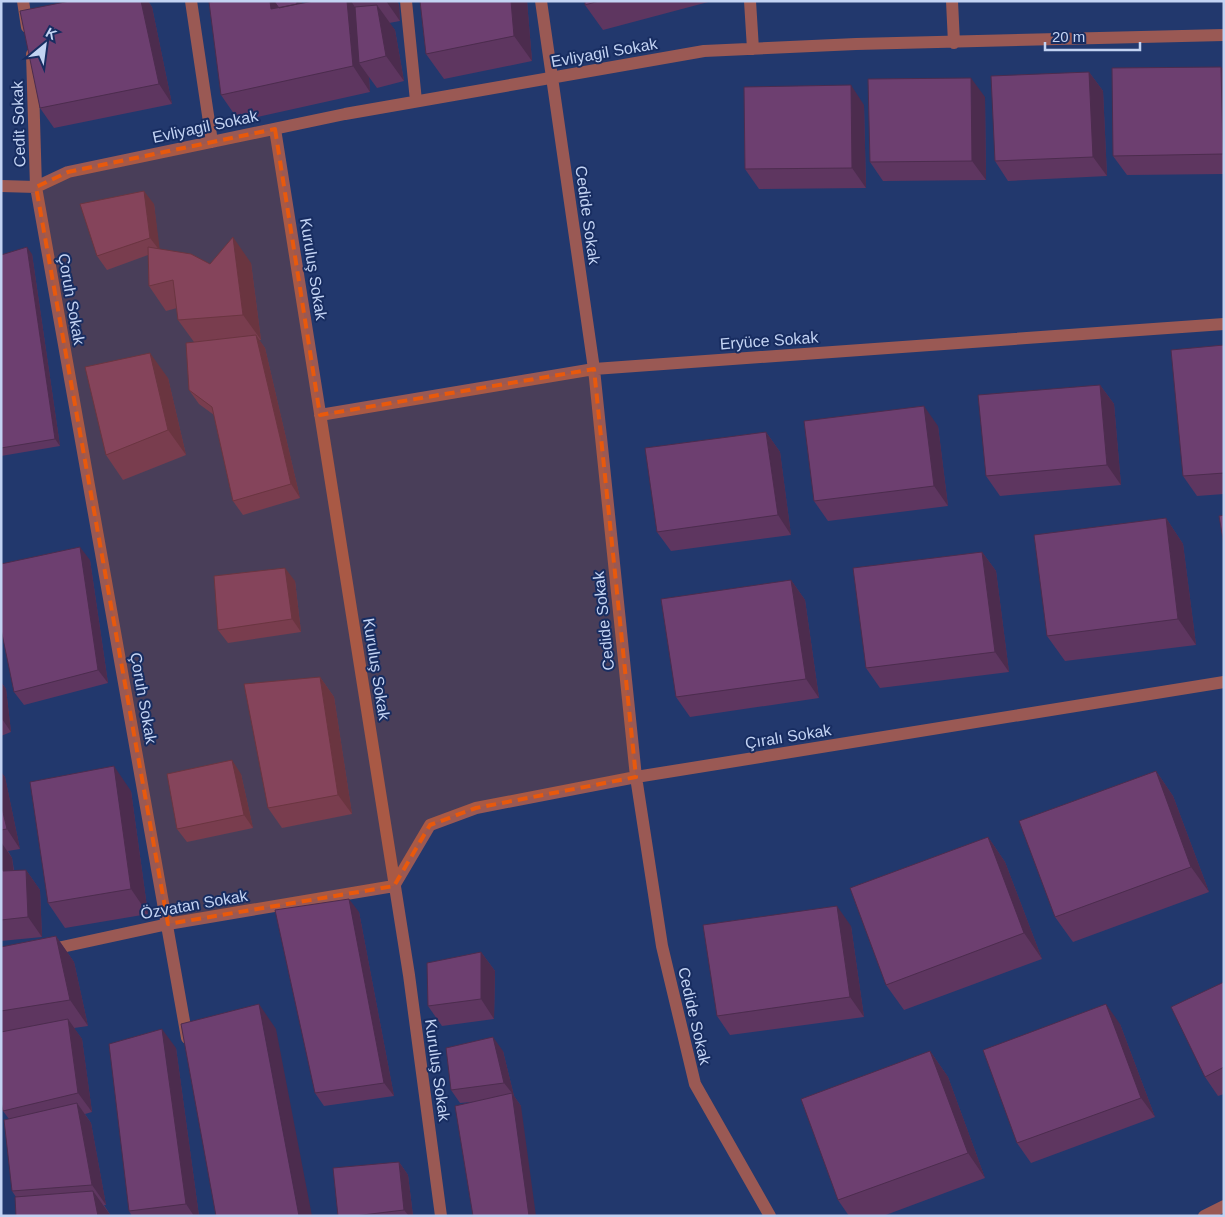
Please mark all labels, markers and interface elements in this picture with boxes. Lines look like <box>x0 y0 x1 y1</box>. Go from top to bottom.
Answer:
north arrow <box>20 20 70 70</box>
scale bar <box>1045 20 1140 52</box>
text: K <box>43 24 60 43</box>
text: 20 m <box>1052 28 1085 45</box>
street label: Evliyagil Sokak <box>550 35 660 70</box>
street label: Cedit Sokak <box>8 80 28 167</box>
street label: Evliyagil Sokak <box>151 107 260 146</box>
street label: Cedide Sokak <box>572 165 603 267</box>
street label: Kuruluş Sokak <box>297 217 330 322</box>
street label: Çoruh Sokak <box>55 252 88 347</box>
street label: Eryüce Sokak <box>719 329 820 352</box>
street label: Cedide Sokak <box>590 570 617 671</box>
street label: Kuruluş Sokak <box>360 617 393 722</box>
street label: Çoruh Sokak <box>127 651 160 746</box>
street label: Çıralı Sokak <box>744 721 833 752</box>
street label: Özvatan Sokak <box>139 887 250 922</box>
street label: Cedide Sokak <box>675 966 714 1068</box>
street label: Kuruluş Sokak <box>422 1018 453 1123</box>

